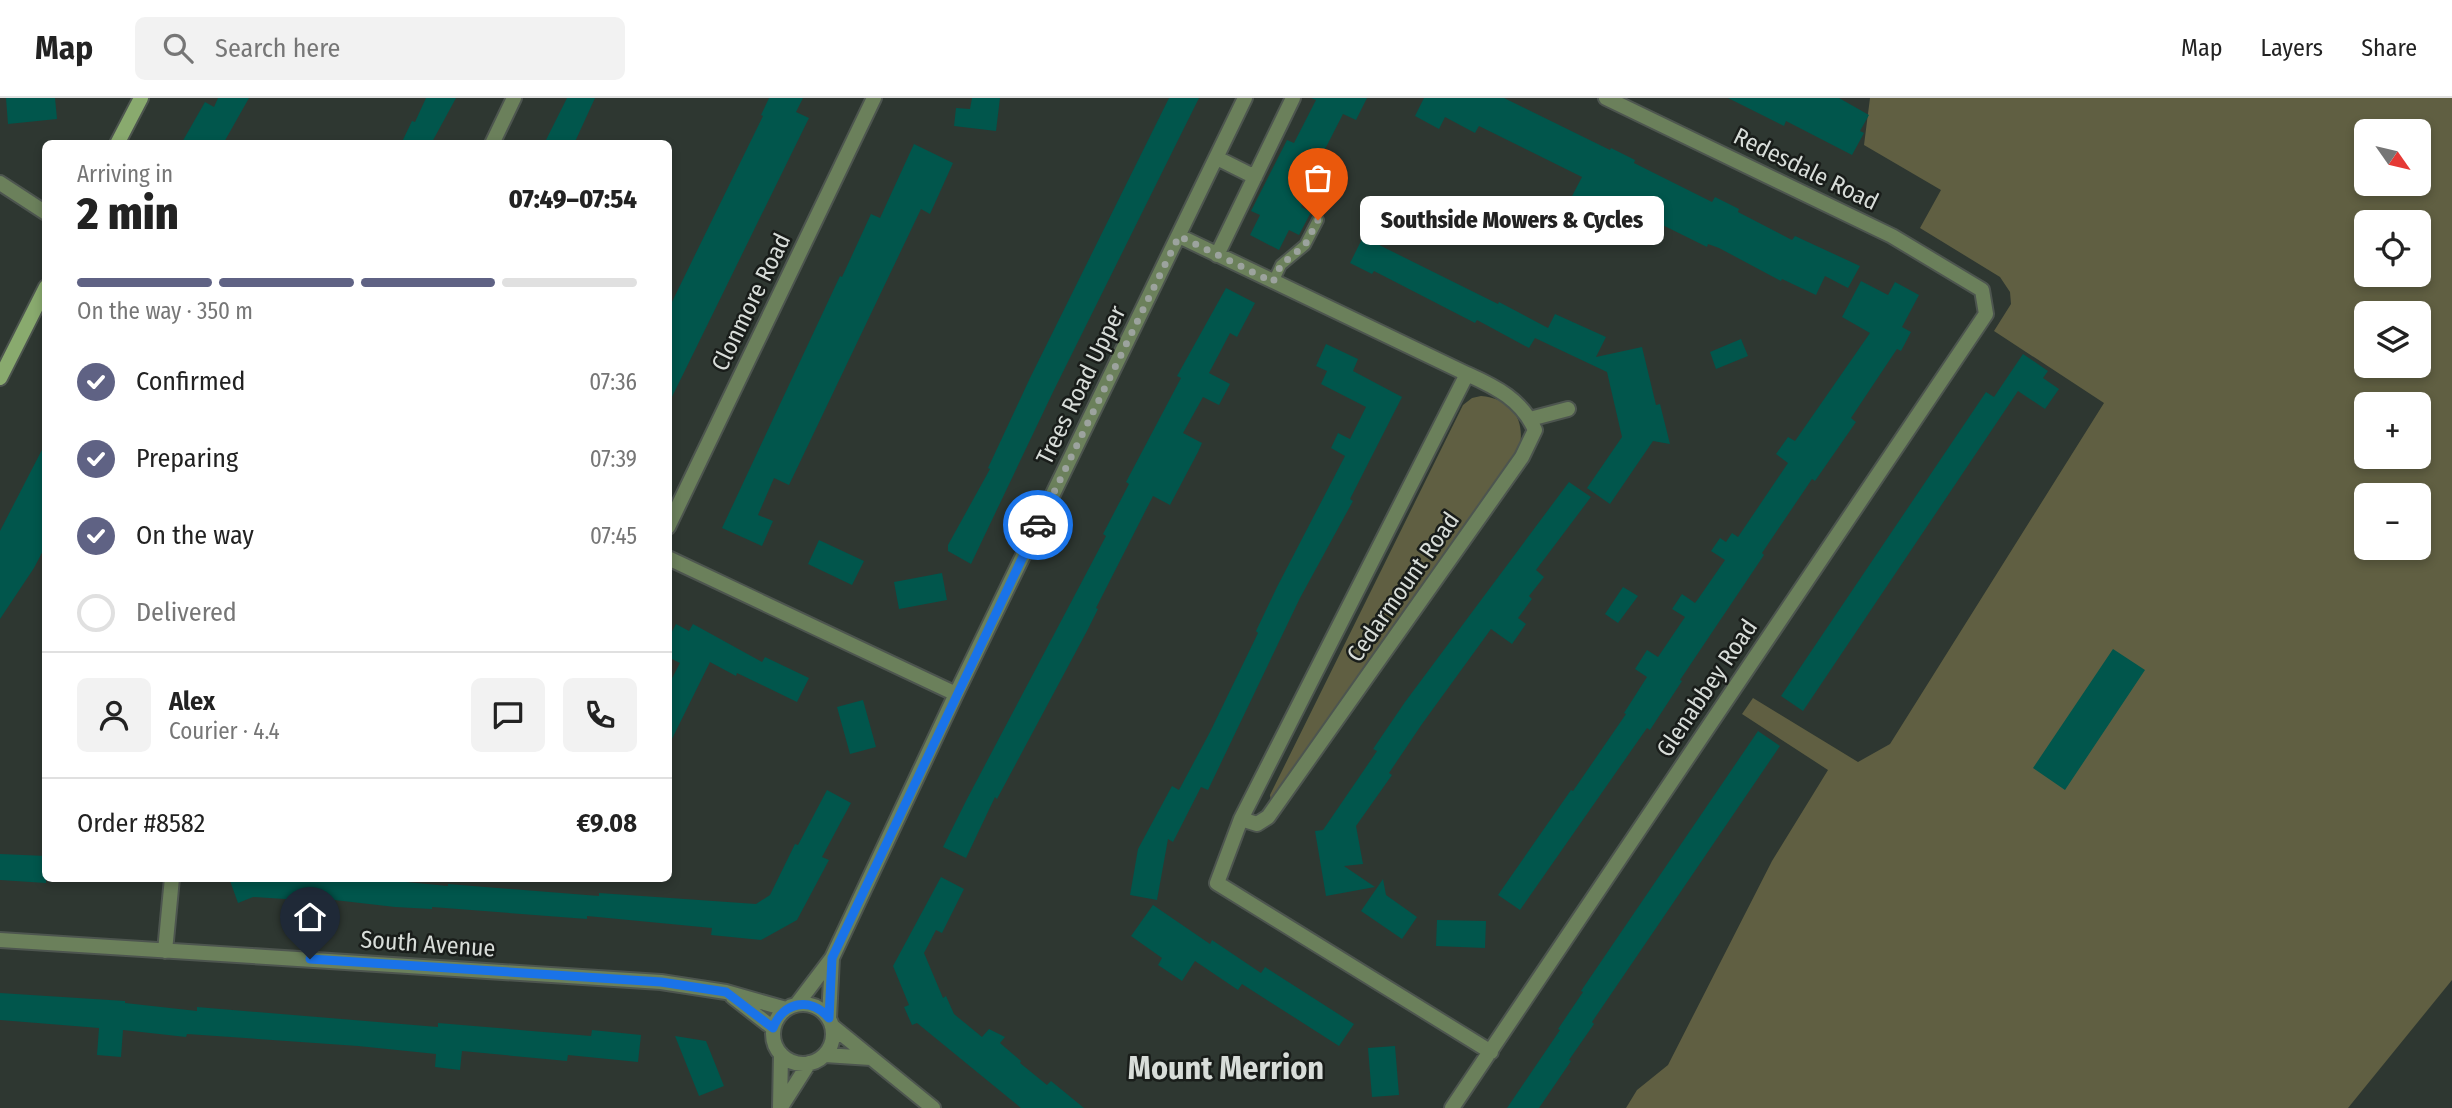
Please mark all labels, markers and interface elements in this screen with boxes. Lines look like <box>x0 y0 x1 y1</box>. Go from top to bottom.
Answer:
search box <box>135 17 625 80</box>
text: Map <box>35 28 93 68</box>
icon: search <box>159 29 197 67</box>
text: Search here <box>215 33 340 64</box>
text: Map <box>2181 34 2223 62</box>
text: Layers <box>2261 34 2323 62</box>
text: Share <box>2361 34 2417 62</box>
north arrow <box>2354 119 2431 196</box>
map controls <box>2354 119 2431 560</box>
street label: Redesdale Road <box>1729 122 1883 216</box>
pin <box>1288 148 1348 220</box>
icon: bag <box>1299 159 1337 197</box>
text: Arriving in <box>77 160 173 188</box>
text: 07:49–07:54 <box>509 184 637 215</box>
text: 2 min <box>77 186 179 241</box>
callout: Southside Mowers & Cycles <box>1360 195 1664 244</box>
text: Southside Mowers & Cycles <box>1381 206 1643 234</box>
button: locate <box>2354 210 2431 287</box>
street label: Clonmore Road <box>706 229 796 375</box>
text: On the way · 350 m <box>77 297 253 325</box>
street label: Trees Road Upper <box>1031 301 1132 469</box>
button: layers <box>2354 301 2431 378</box>
icon: check <box>77 363 115 401</box>
text: Confirmed <box>136 366 246 397</box>
text: 07:36 <box>589 368 637 396</box>
button: + <box>2354 392 2431 469</box>
icon: check <box>77 440 115 478</box>
text: Preparing <box>136 443 238 474</box>
text: 07:39 <box>590 445 637 473</box>
button: − <box>2354 483 2431 560</box>
courier <box>1003 490 1073 560</box>
icon: car <box>1019 506 1057 544</box>
street label: Cedarmount Road <box>1341 507 1465 667</box>
icon: check <box>77 517 115 555</box>
text: On the way <box>136 520 254 551</box>
text: 07:45 <box>590 522 637 550</box>
text: Delivered <box>136 597 237 628</box>
street label: Glenabbey Road <box>1651 614 1763 762</box>
button: person <box>77 678 151 752</box>
button: chat <box>471 678 545 752</box>
button: phone <box>563 678 637 752</box>
text: Alex <box>169 686 215 717</box>
text: Courier · 4.4 <box>169 717 280 745</box>
text: Order #8582 <box>77 808 205 839</box>
text: €9.08 <box>577 808 637 839</box>
pin <box>280 887 340 959</box>
icon: home <box>291 898 329 936</box>
street label: South Avenue <box>360 925 496 963</box>
district label: Mount Merrion <box>1128 1049 1324 1087</box>

